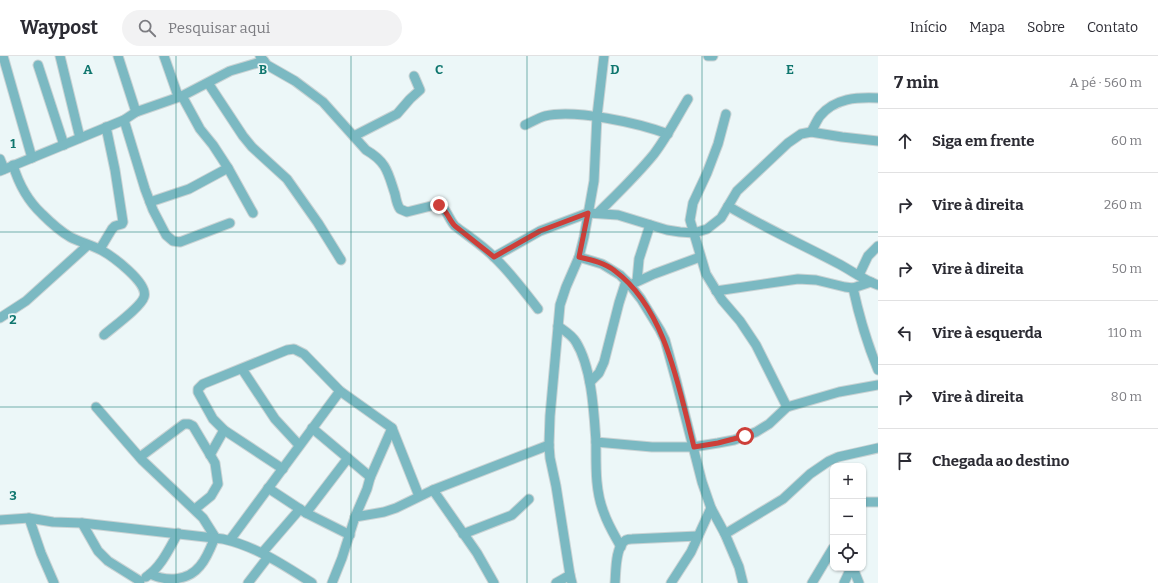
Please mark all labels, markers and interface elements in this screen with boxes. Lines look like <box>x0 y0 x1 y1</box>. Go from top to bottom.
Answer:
search box <box>122 10 402 46</box>
text: Waypost <box>20 16 98 39</box>
icon: search <box>136 17 158 39</box>
text: Pesquisar aqui <box>168 19 270 37</box>
text: Início <box>910 19 947 36</box>
text: Mapa <box>969 19 1005 36</box>
text: Sobre <box>1027 19 1065 36</box>
text: Contato <box>1087 19 1138 36</box>
text: A <box>83 62 93 77</box>
text: B <box>259 62 267 77</box>
text: C <box>435 62 443 77</box>
text: D <box>610 62 620 77</box>
text: E <box>786 62 794 77</box>
text: 7 min <box>894 72 939 93</box>
text: A pé · 560 m <box>1069 75 1142 90</box>
icon: ahead <box>894 130 916 152</box>
text: Siga em frente <box>932 132 1035 150</box>
text: 60 m <box>1111 133 1142 148</box>
text: 1 <box>10 136 16 151</box>
icon: right <box>894 194 916 216</box>
route end <box>430 196 448 214</box>
text: Vire à direita <box>932 196 1024 214</box>
text: 260 m <box>1104 197 1142 212</box>
icon: right <box>894 258 916 280</box>
text: Vire à direita <box>932 260 1024 278</box>
text: 50 m <box>1112 261 1142 276</box>
text: 2 <box>9 312 17 327</box>
icon: left <box>894 322 916 344</box>
text: Vire à esquerda <box>932 324 1042 342</box>
text: 110 m <box>1108 325 1142 340</box>
icon: right <box>894 386 916 408</box>
text: Vire à direita <box>932 388 1024 406</box>
text: 80 m <box>1111 389 1142 404</box>
route start <box>736 427 754 445</box>
icon: arrive <box>894 450 916 472</box>
text: Chegada ao destino <box>932 452 1069 470</box>
map controls <box>830 463 866 571</box>
button: + <box>830 463 866 499</box>
text: 3 <box>9 488 17 503</box>
button: − <box>830 499 866 535</box>
button: locate <box>830 535 866 571</box>

